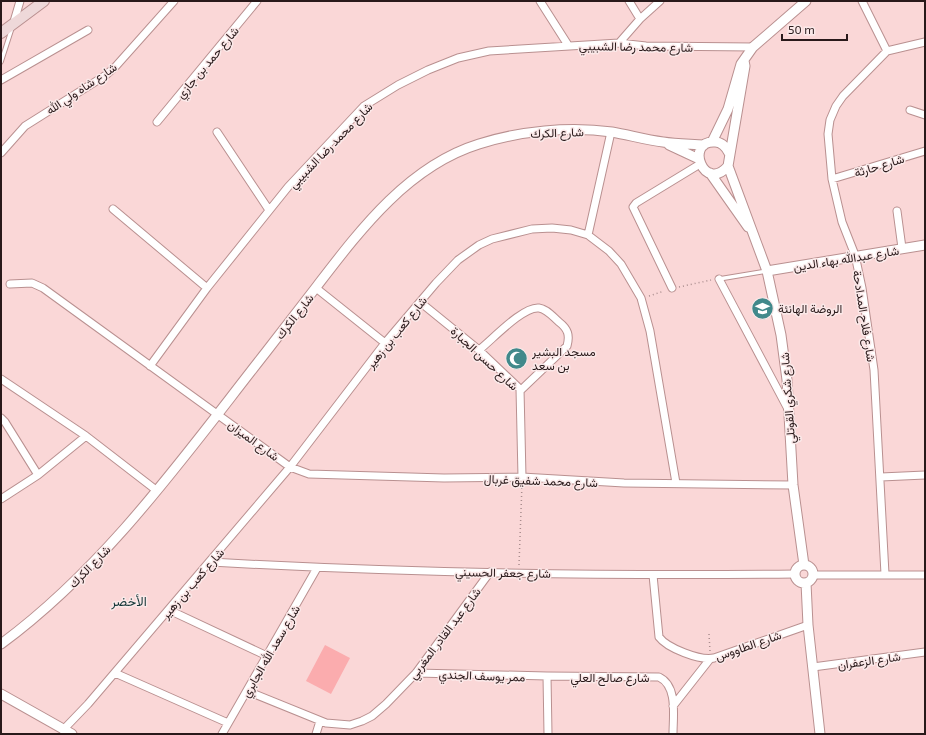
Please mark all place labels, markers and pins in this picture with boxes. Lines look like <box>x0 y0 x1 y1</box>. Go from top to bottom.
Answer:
school or university icon: الروضة الهانئة <box>749 295 775 321</box>
place label: الروضة الهانئة <box>778 301 842 317</box>
place label: مسجد البشير بن سعد <box>531 344 596 374</box>
mosque icon: مسجد البشير بن سعد <box>504 345 530 371</box>

